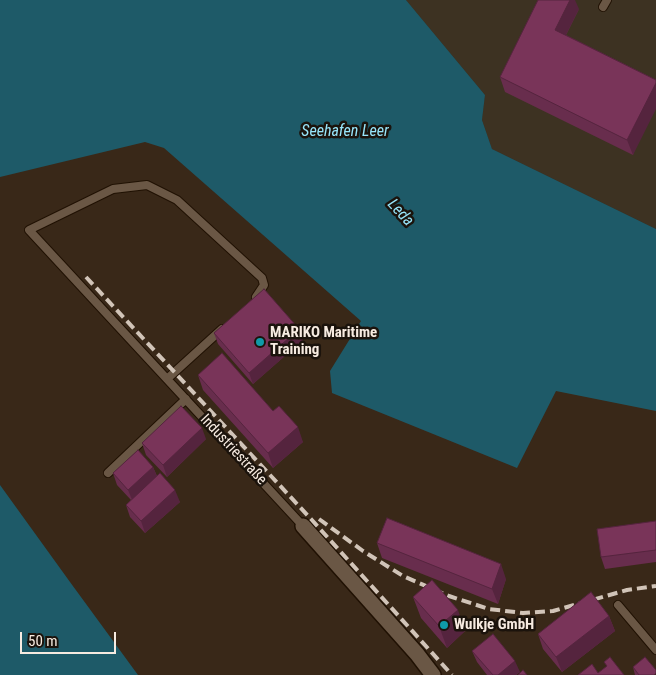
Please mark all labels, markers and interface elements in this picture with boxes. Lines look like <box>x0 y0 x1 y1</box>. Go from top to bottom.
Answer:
water label: Seehafen Leer <box>301 122 389 142</box>
water label: Leda <box>383 196 417 230</box>
place label: MARIKO Maritime Training <box>270 324 377 359</box>
marker: MARIKO Maritime Training <box>254 336 266 348</box>
street label: Industriestraße <box>196 411 270 489</box>
place label: Wulkje GmbH <box>454 616 534 634</box>
marker: Wulkje GmbH <box>438 619 450 631</box>
scale bar <box>22 622 119 654</box>
text: 50 m <box>28 632 58 650</box>

